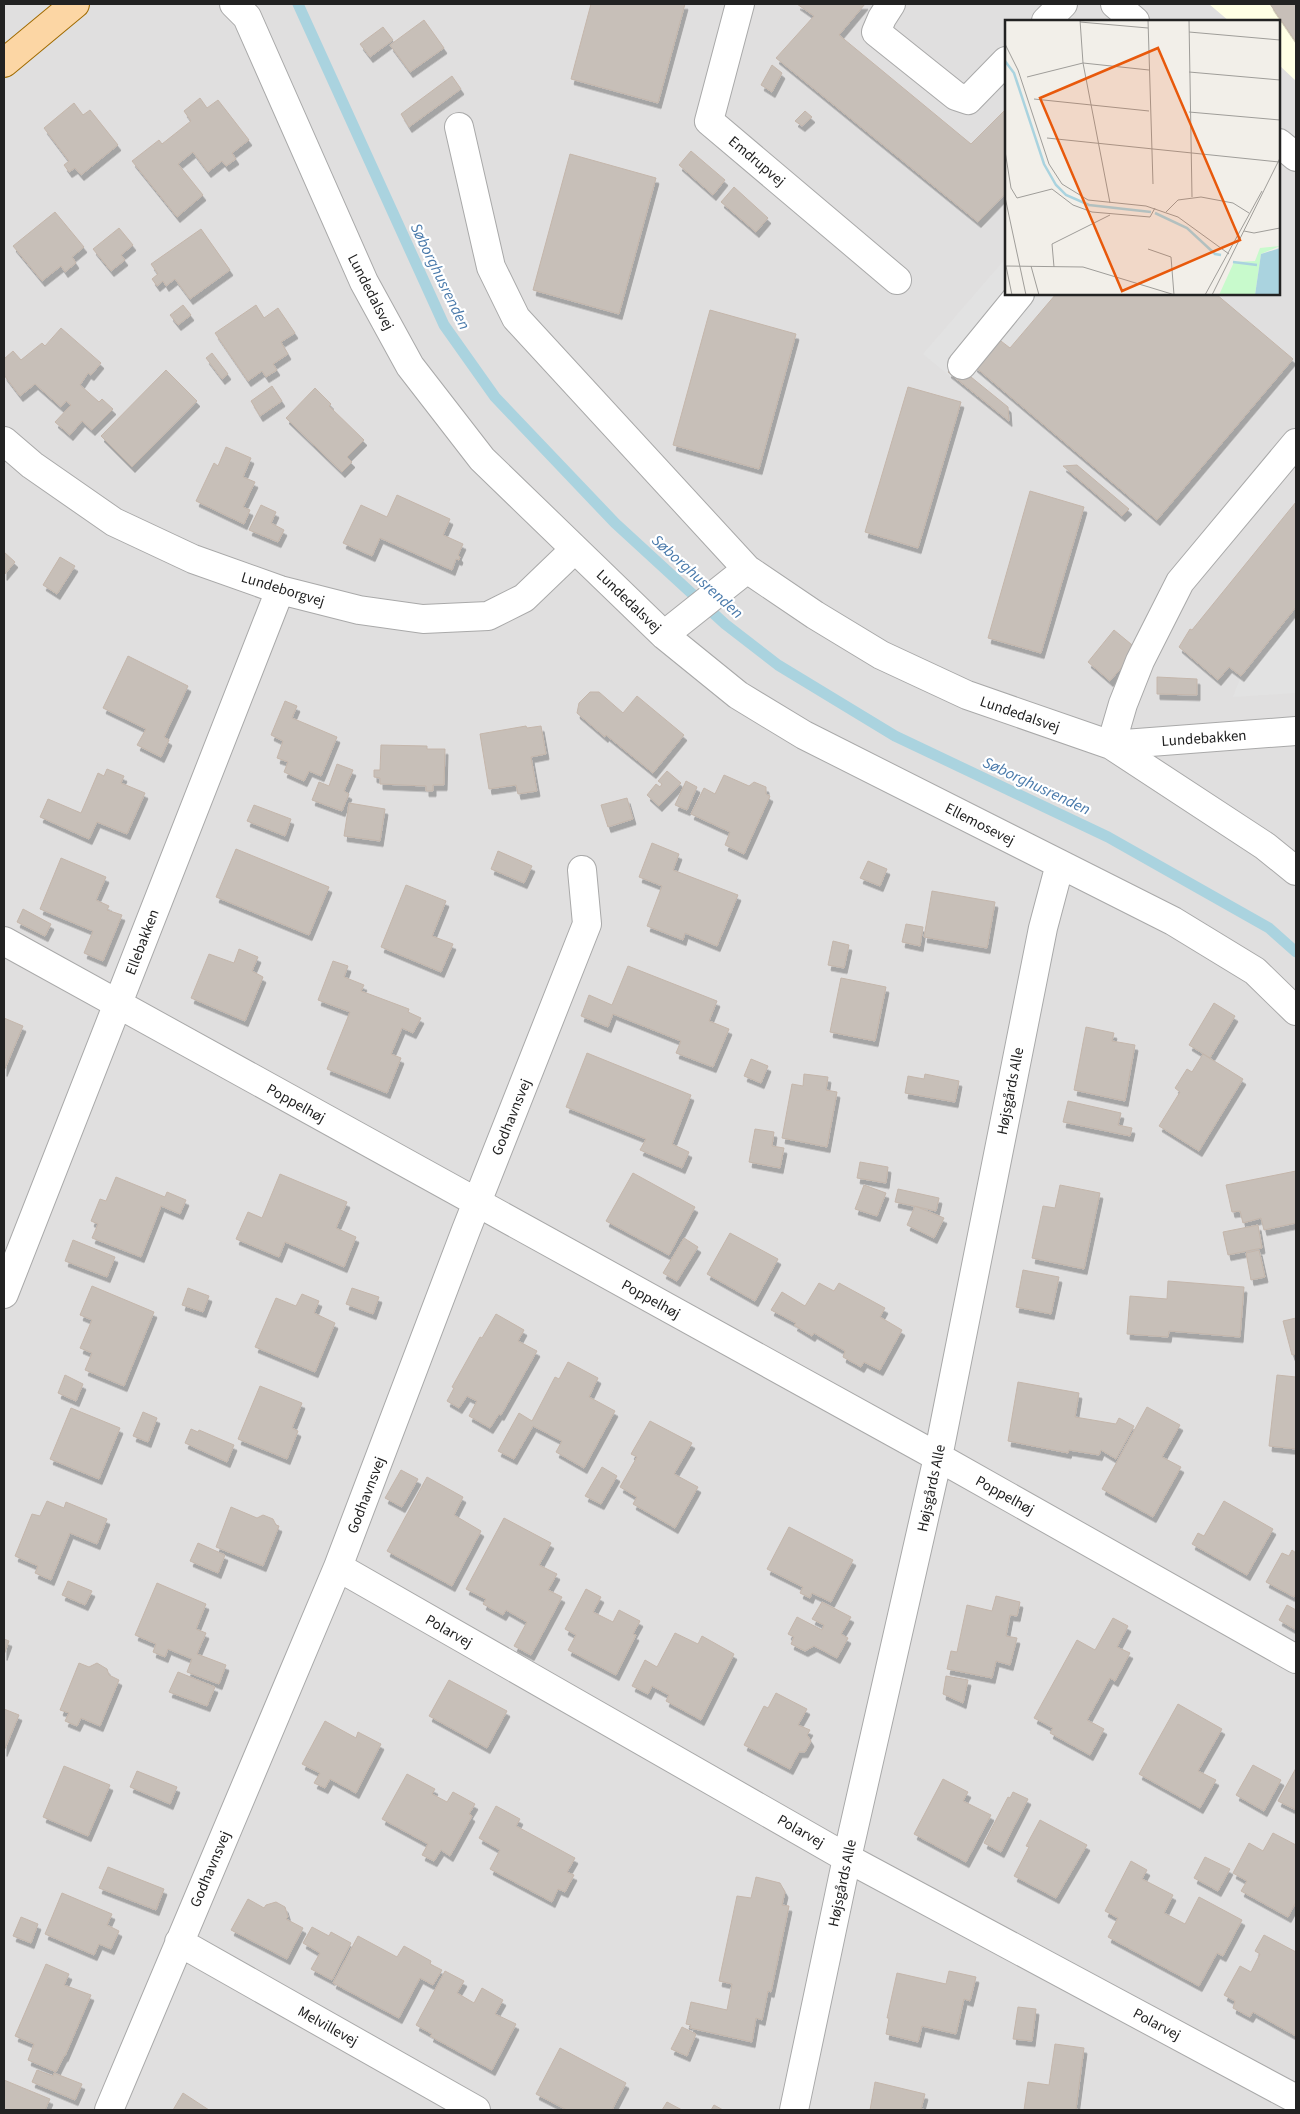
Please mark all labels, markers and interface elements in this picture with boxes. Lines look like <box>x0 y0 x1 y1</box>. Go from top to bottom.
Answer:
inset map <box>1005 20 1280 295</box>
street label: Emdrupvej <box>724 131 790 191</box>
water label: Søborghusrenden <box>405 219 475 333</box>
street label: Lundedalsvej <box>342 250 399 334</box>
water label: Søborghusrenden <box>647 530 748 624</box>
street label: Lundedalsvej <box>591 565 666 638</box>
street label: Lundeborgvej <box>238 567 327 612</box>
street label: Lundedalsvej <box>977 691 1063 738</box>
street label: Lundebakken <box>1161 725 1247 752</box>
water label: Søborghusrenden <box>979 751 1094 820</box>
street label: Ellemosevej <box>941 798 1018 851</box>
street label: Ellebakken <box>120 906 165 978</box>
street label: Højsgårds Alle <box>992 1046 1029 1137</box>
street label: Godhavnsvej <box>487 1076 536 1159</box>
street label: Poppelhøj <box>263 1079 329 1128</box>
street label: Poppelhøj <box>618 1275 684 1324</box>
street label: Højsgårds Alle <box>912 1443 951 1534</box>
street label: Godhavnsvej <box>342 1454 391 1537</box>
street label: Poppelhøj <box>972 1471 1038 1520</box>
street label: Polarvej <box>421 1610 476 1653</box>
street label: Polarvej <box>773 1810 828 1853</box>
street label: Godhavnsvej <box>185 1828 236 1911</box>
street label: Højsgårds Alle <box>823 1838 862 1929</box>
street label: Melvillevej <box>294 2001 362 2052</box>
street label: Polarvej <box>1129 2003 1184 2046</box>

